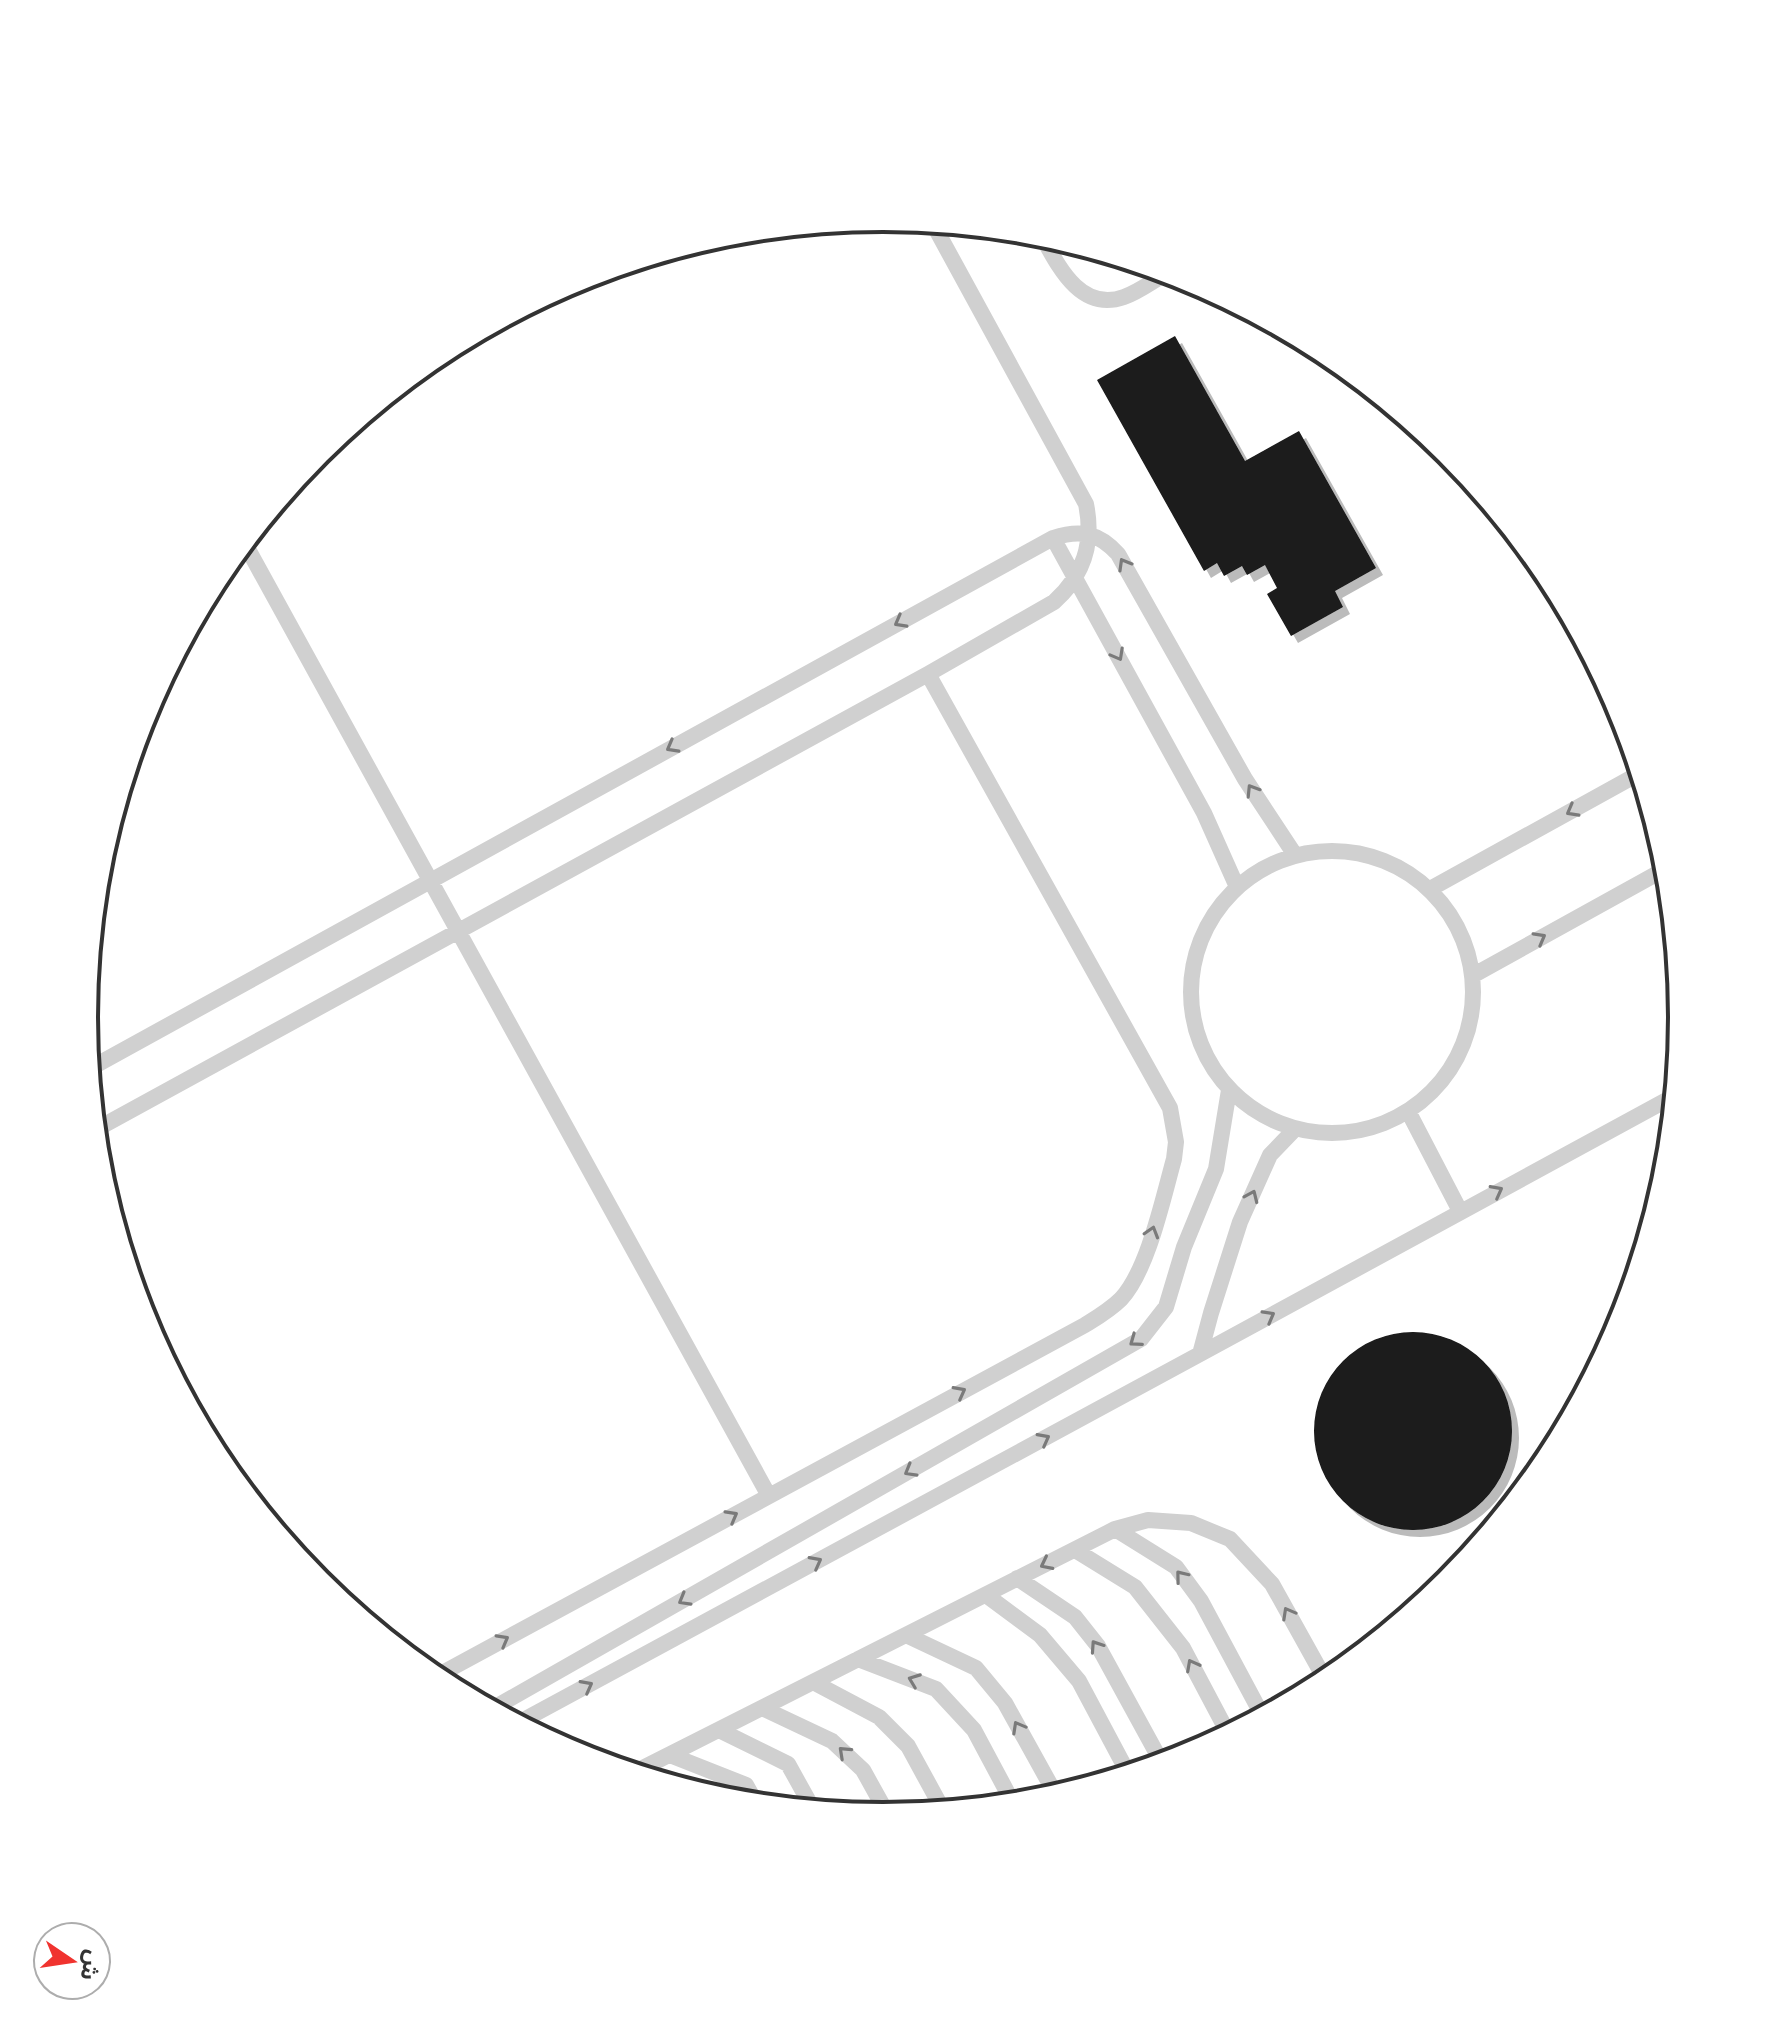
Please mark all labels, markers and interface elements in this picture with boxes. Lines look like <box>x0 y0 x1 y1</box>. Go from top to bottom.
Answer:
one-way arrow <box>1118 558 1134 573</box>
one-way arrow <box>894 612 908 627</box>
one-way arrow <box>1108 647 1123 662</box>
one-way arrow <box>666 737 680 752</box>
one-way arrow <box>1246 785 1261 799</box>
one-way arrow <box>1566 801 1581 817</box>
one-way arrow <box>1531 932 1546 948</box>
one-way arrow <box>1488 1186 1503 1201</box>
one-way arrow <box>1242 1190 1258 1204</box>
one-way arrow <box>1143 1226 1159 1240</box>
one-way arrow <box>1261 1311 1275 1326</box>
one-way arrow <box>1129 1331 1144 1346</box>
one-way arrow <box>952 1387 967 1402</box>
one-way arrow <box>1036 1433 1051 1448</box>
one-way arrow <box>904 1461 919 1477</box>
one-way arrow <box>723 1510 737 1526</box>
one-way arrow <box>1039 1555 1054 1570</box>
one-way arrow <box>807 1557 822 1572</box>
one-way arrow <box>1177 1570 1191 1585</box>
one-way arrow <box>678 1590 693 1606</box>
one-way arrow <box>1283 1607 1298 1621</box>
one-way arrow <box>495 1634 509 1650</box>
one-way arrow <box>1091 1640 1106 1655</box>
one-way arrow <box>1186 1658 1201 1673</box>
one-way arrow <box>908 1673 922 1690</box>
one-way arrow <box>578 1680 593 1696</box>
one-way arrow <box>1012 1721 1028 1736</box>
one-way arrow <box>839 1746 853 1761</box>
north arrow <box>32 1921 112 2001</box>
text: ش <box>75 1948 107 1983</box>

